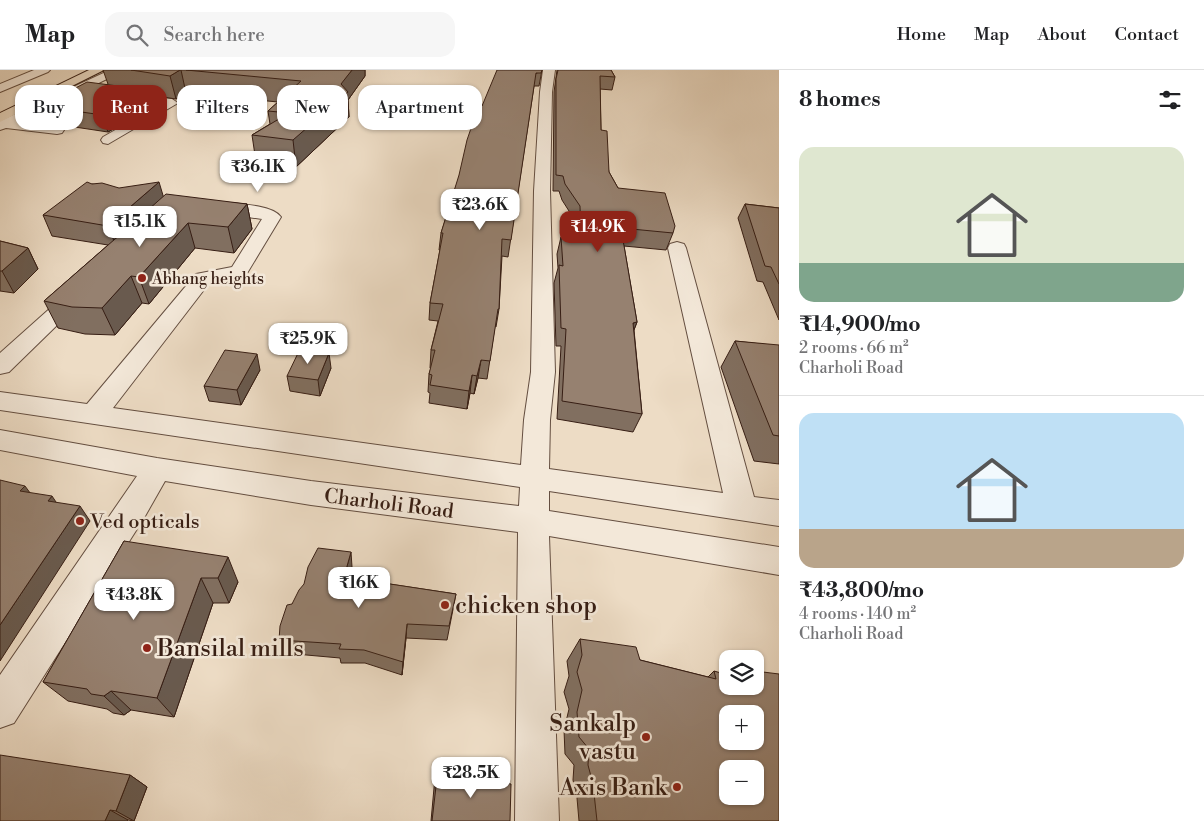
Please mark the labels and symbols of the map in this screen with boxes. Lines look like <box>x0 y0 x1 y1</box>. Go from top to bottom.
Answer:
pin: ₹36.1K <box>217 150 299 193</box>
pin: ₹23.6K <box>439 189 521 231</box>
pin: ₹15.1K <box>99 206 181 248</box>
pin: ₹14.9K <box>557 210 639 253</box>
place label: Abhang heights <box>151 269 264 289</box>
marker: Abhang heights <box>136 272 148 284</box>
pin: ₹25.9K <box>267 322 349 365</box>
street label: Charholi Road <box>323 484 456 525</box>
place label: Ved opticals <box>89 510 200 535</box>
marker: Ved opticals <box>74 515 86 527</box>
pin: ₹16K <box>329 566 389 609</box>
pin: ₹43.8K <box>93 578 175 621</box>
place label: chicken shop <box>455 591 597 621</box>
marker: chicken shop <box>439 599 451 611</box>
place label: Bansilal mills <box>156 634 304 664</box>
marker: Bansilal mills <box>141 642 153 654</box>
place label: Sankalp vastu <box>549 709 636 767</box>
marker: Sankalp vastu <box>640 731 652 743</box>
pin: ₹28.5K <box>430 756 512 799</box>
place label: Axis Bank <box>558 773 668 803</box>
marker: Axis Bank <box>671 781 683 793</box>

